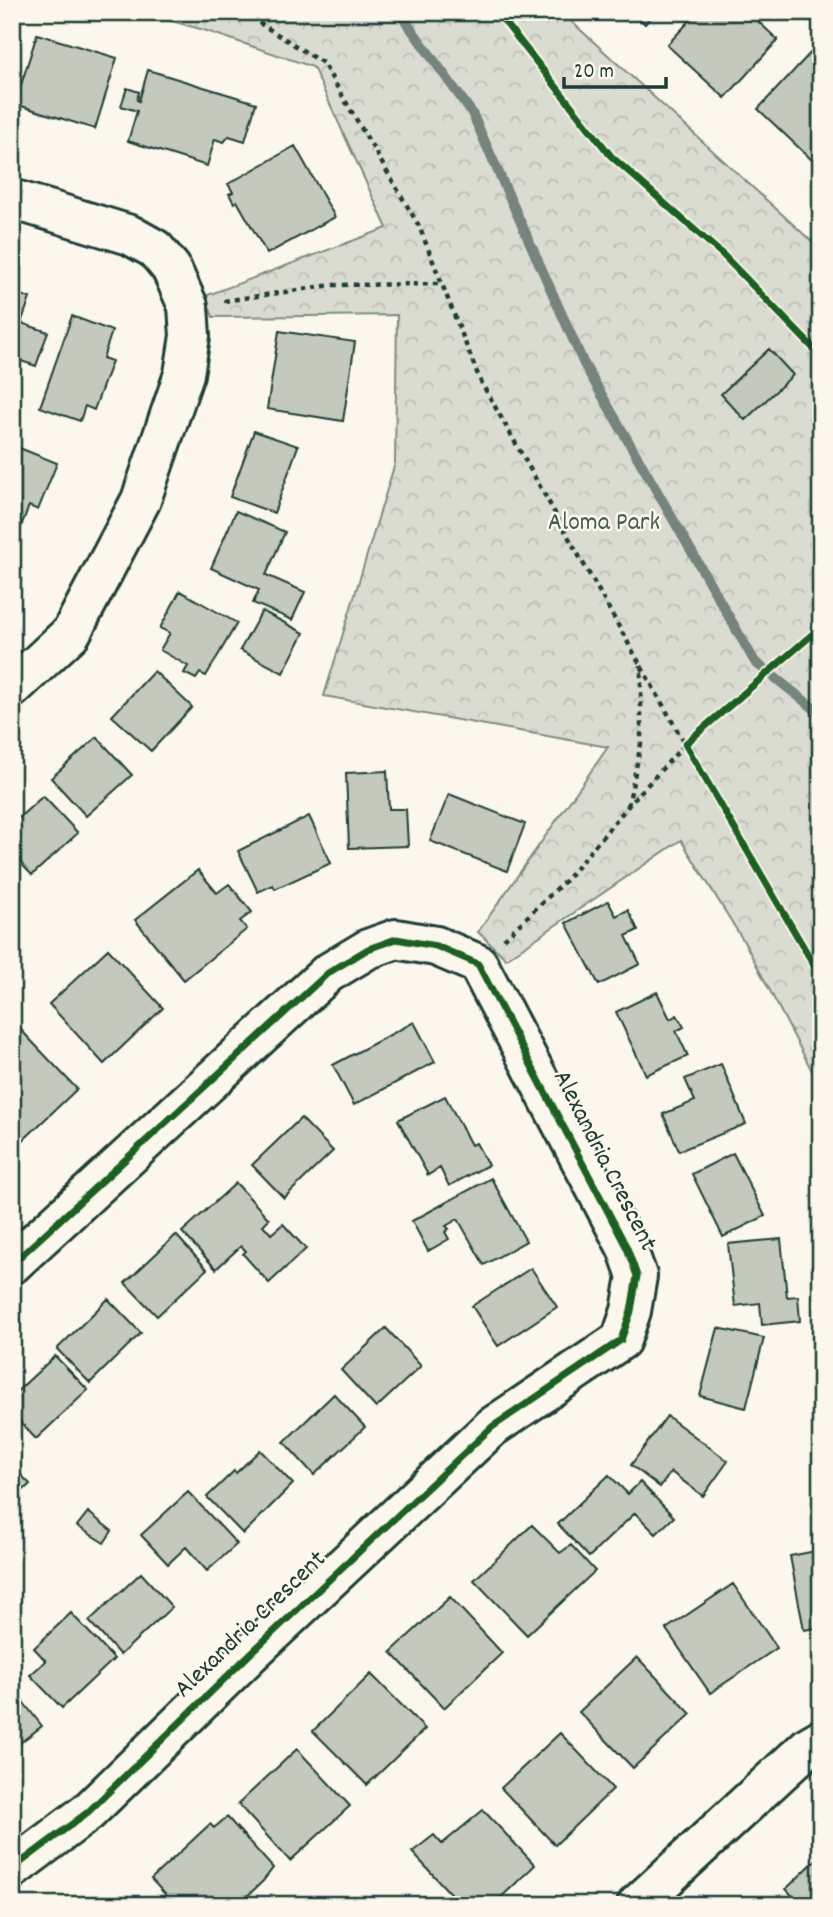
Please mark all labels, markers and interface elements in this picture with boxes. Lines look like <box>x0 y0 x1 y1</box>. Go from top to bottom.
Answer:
scale bar <box>564 46 665 90</box>
text: 20 m <box>574 58 614 88</box>
park label: Aloma Park <box>548 505 660 542</box>
street label: Alexandria Crescent <box>542 1064 666 1258</box>
street label: Alexandria Crescent <box>167 1542 336 1707</box>

